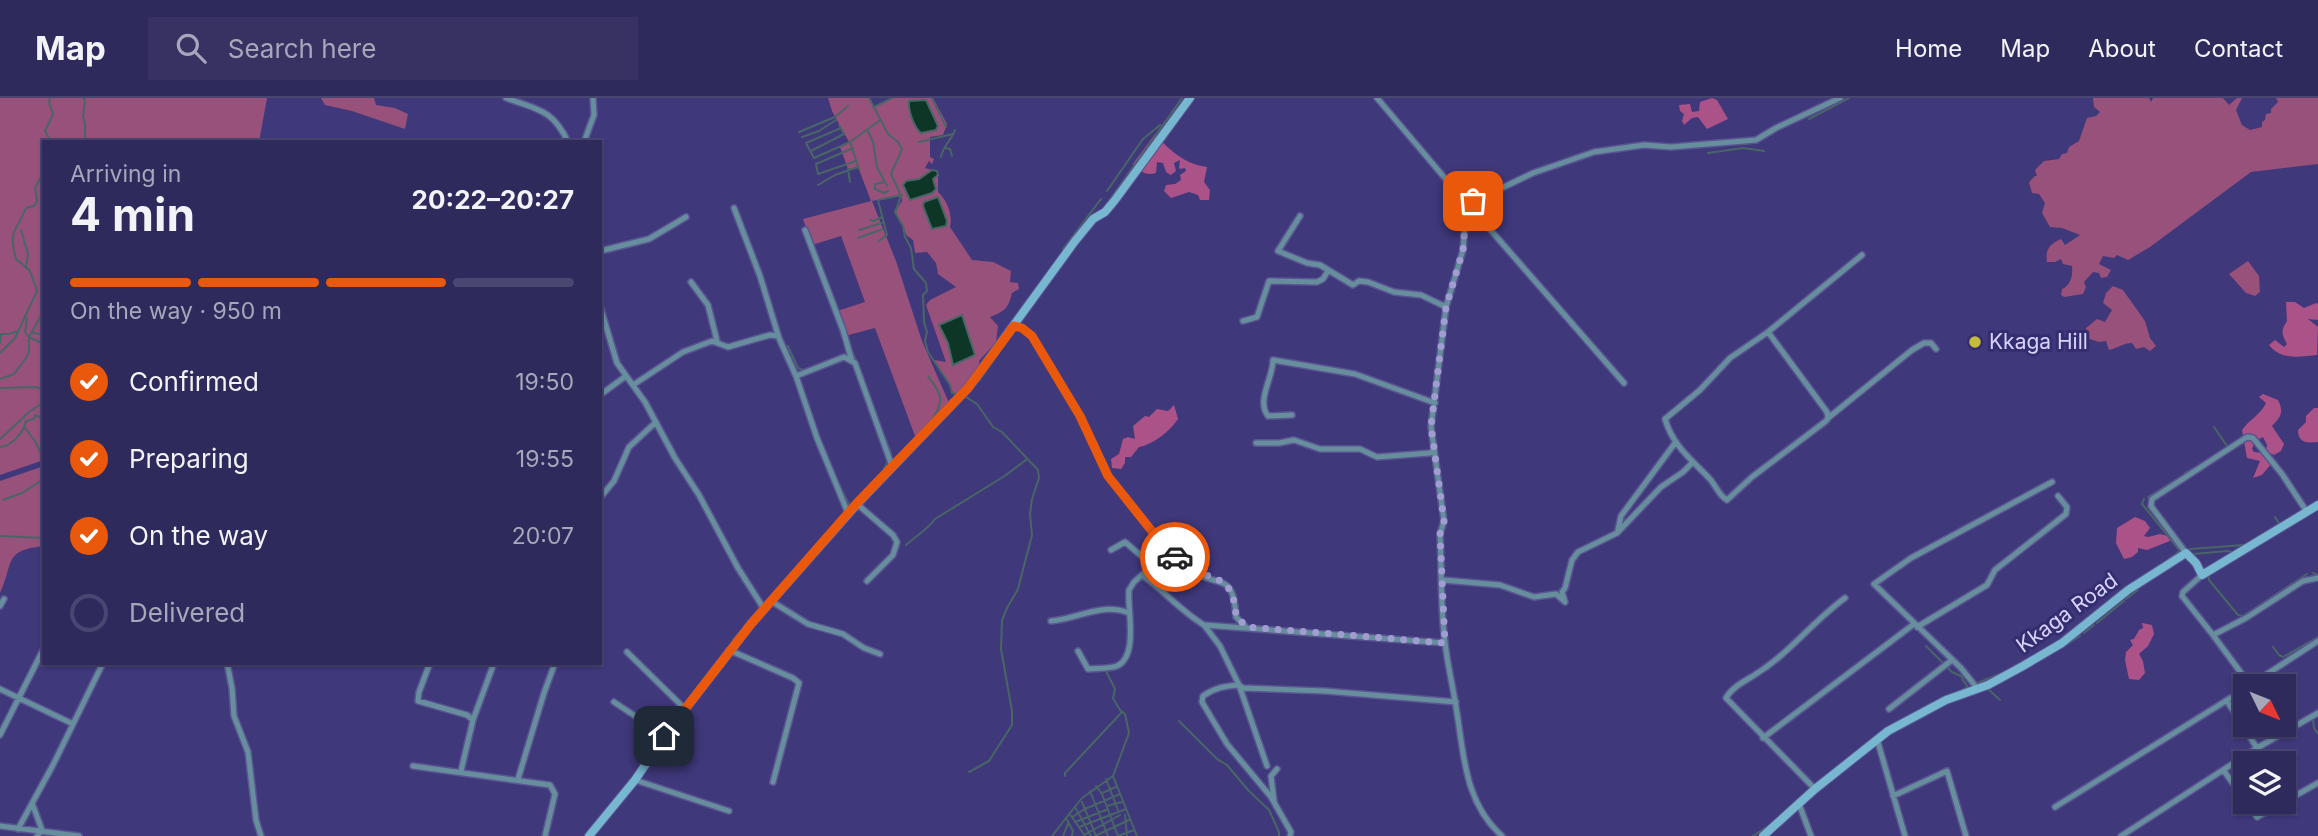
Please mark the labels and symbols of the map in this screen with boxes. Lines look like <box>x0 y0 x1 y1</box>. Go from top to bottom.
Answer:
pin <box>1443 171 1503 231</box>
place label: Kkaga Hill <box>1989 329 2088 354</box>
marker: Kkaga Hill <box>1967 334 1983 350</box>
courier <box>1140 522 1210 592</box>
street label: Kkaga Road <box>2011 568 2122 658</box>
north arrow <box>2233 674 2296 737</box>
pin <box>634 706 694 766</box>

